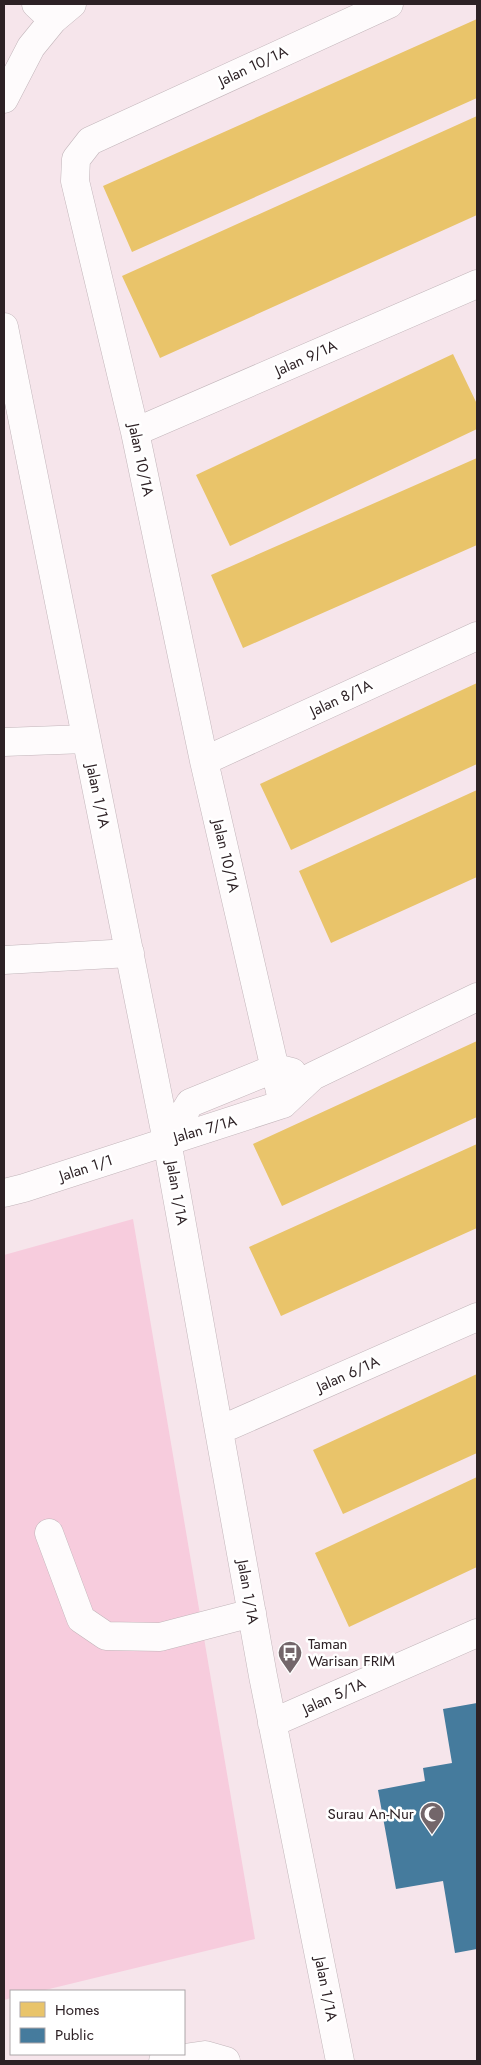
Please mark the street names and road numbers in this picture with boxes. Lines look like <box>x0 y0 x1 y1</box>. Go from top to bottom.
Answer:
street label: Jalan 10/1A <box>213 40 291 92</box>
street label: Jalan 9/1A <box>270 335 341 382</box>
street label: Jalan 10/1A <box>122 420 159 499</box>
street label: Jalan 8/1A <box>305 674 376 723</box>
street label: Jalan 1/1A <box>80 760 116 830</box>
street label: Jalan 10/1A <box>207 816 245 895</box>
street label: Jalan 7/1A <box>169 1109 239 1149</box>
street label: Jalan 1/1 <box>55 1149 116 1188</box>
street label: Jalan 1/1A <box>160 1157 193 1227</box>
street label: Jalan 6/1A <box>311 1350 383 1398</box>
street label: Jalan 1/1A <box>231 1556 264 1626</box>
street label: Jalan 5/1A <box>297 1672 369 1720</box>
street label: Jalan 1/1A <box>309 1953 343 2023</box>

